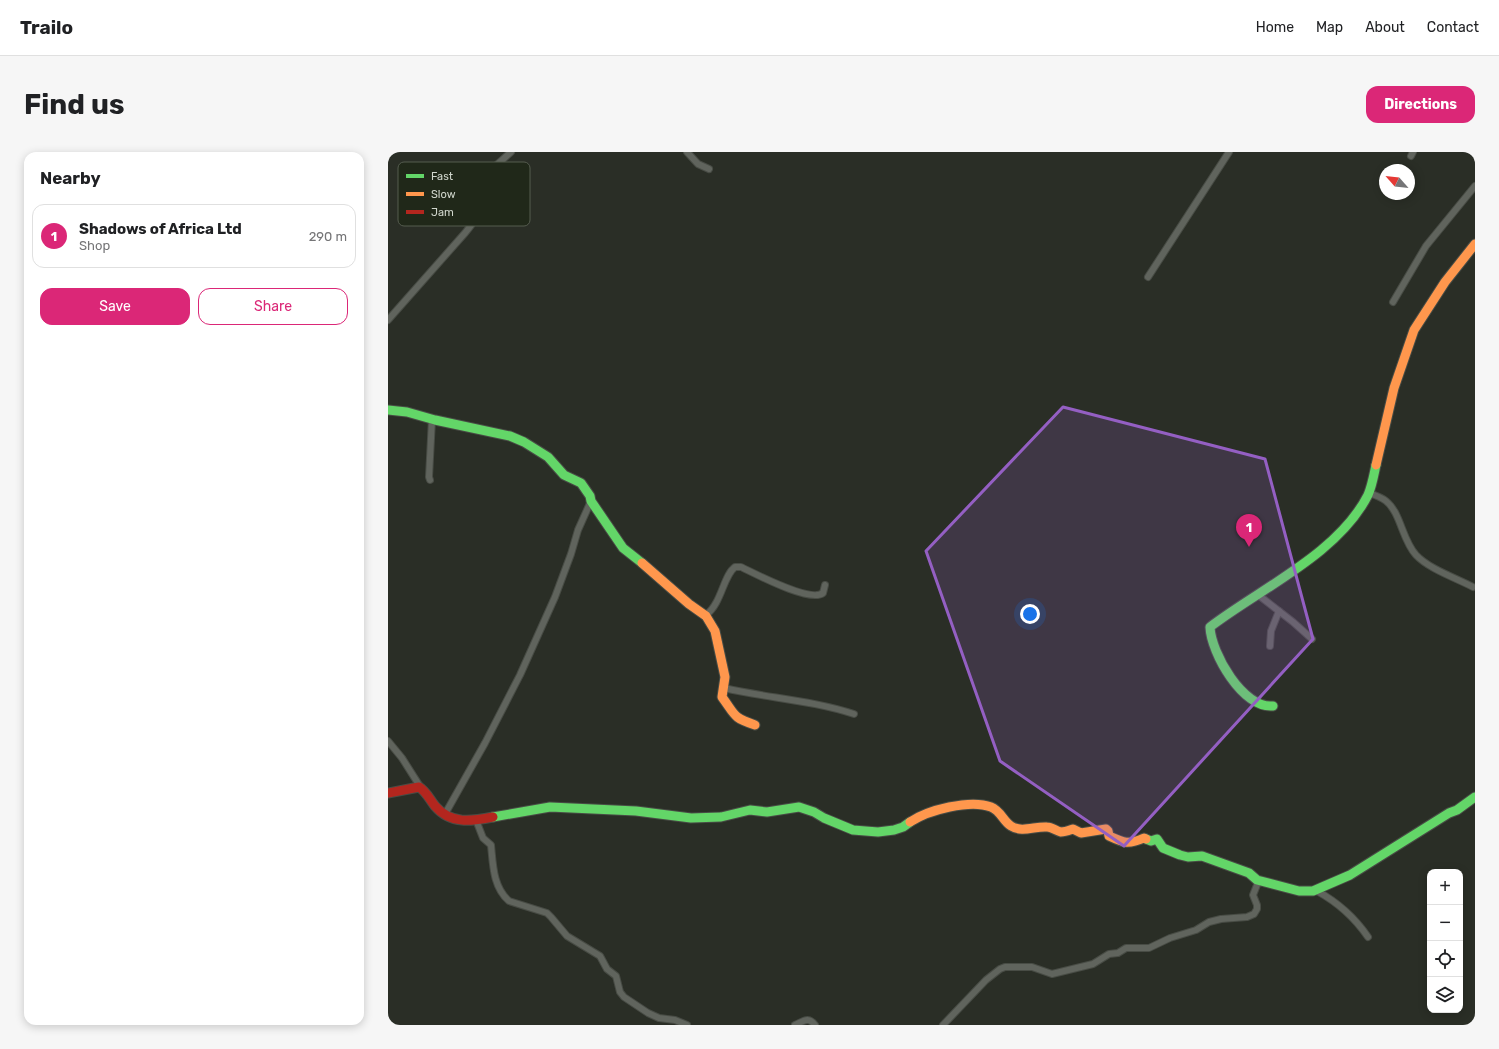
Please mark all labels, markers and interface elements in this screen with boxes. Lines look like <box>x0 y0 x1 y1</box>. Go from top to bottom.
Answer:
text: Trailo <box>20 16 73 39</box>
text: Home <box>1256 19 1294 36</box>
text: Map <box>1316 19 1343 36</box>
text: About <box>1365 19 1405 36</box>
text: Contact <box>1427 19 1479 36</box>
button: Directions <box>1366 86 1475 123</box>
text: Find us <box>24 88 124 121</box>
legend <box>398 162 530 226</box>
north arrow <box>1379 164 1415 200</box>
text: Nearby <box>40 168 101 188</box>
text: Fast <box>431 170 454 183</box>
text: Slow <box>431 188 456 201</box>
text: Jam <box>431 206 454 219</box>
text: Shadows of Africa Ltd <box>79 220 242 238</box>
text: 1 <box>51 229 57 244</box>
text: 290 m <box>309 229 347 244</box>
text: Shop <box>79 238 110 253</box>
button: Save <box>40 288 190 325</box>
button: Share <box>198 288 348 325</box>
pin: 1 <box>1236 514 1262 547</box>
your location <box>1020 604 1040 624</box>
map controls <box>1427 869 1463 1013</box>
button: + <box>1427 869 1463 905</box>
button: − <box>1427 905 1463 941</box>
button: locate <box>1427 941 1463 977</box>
button: layers <box>1427 977 1463 1013</box>

